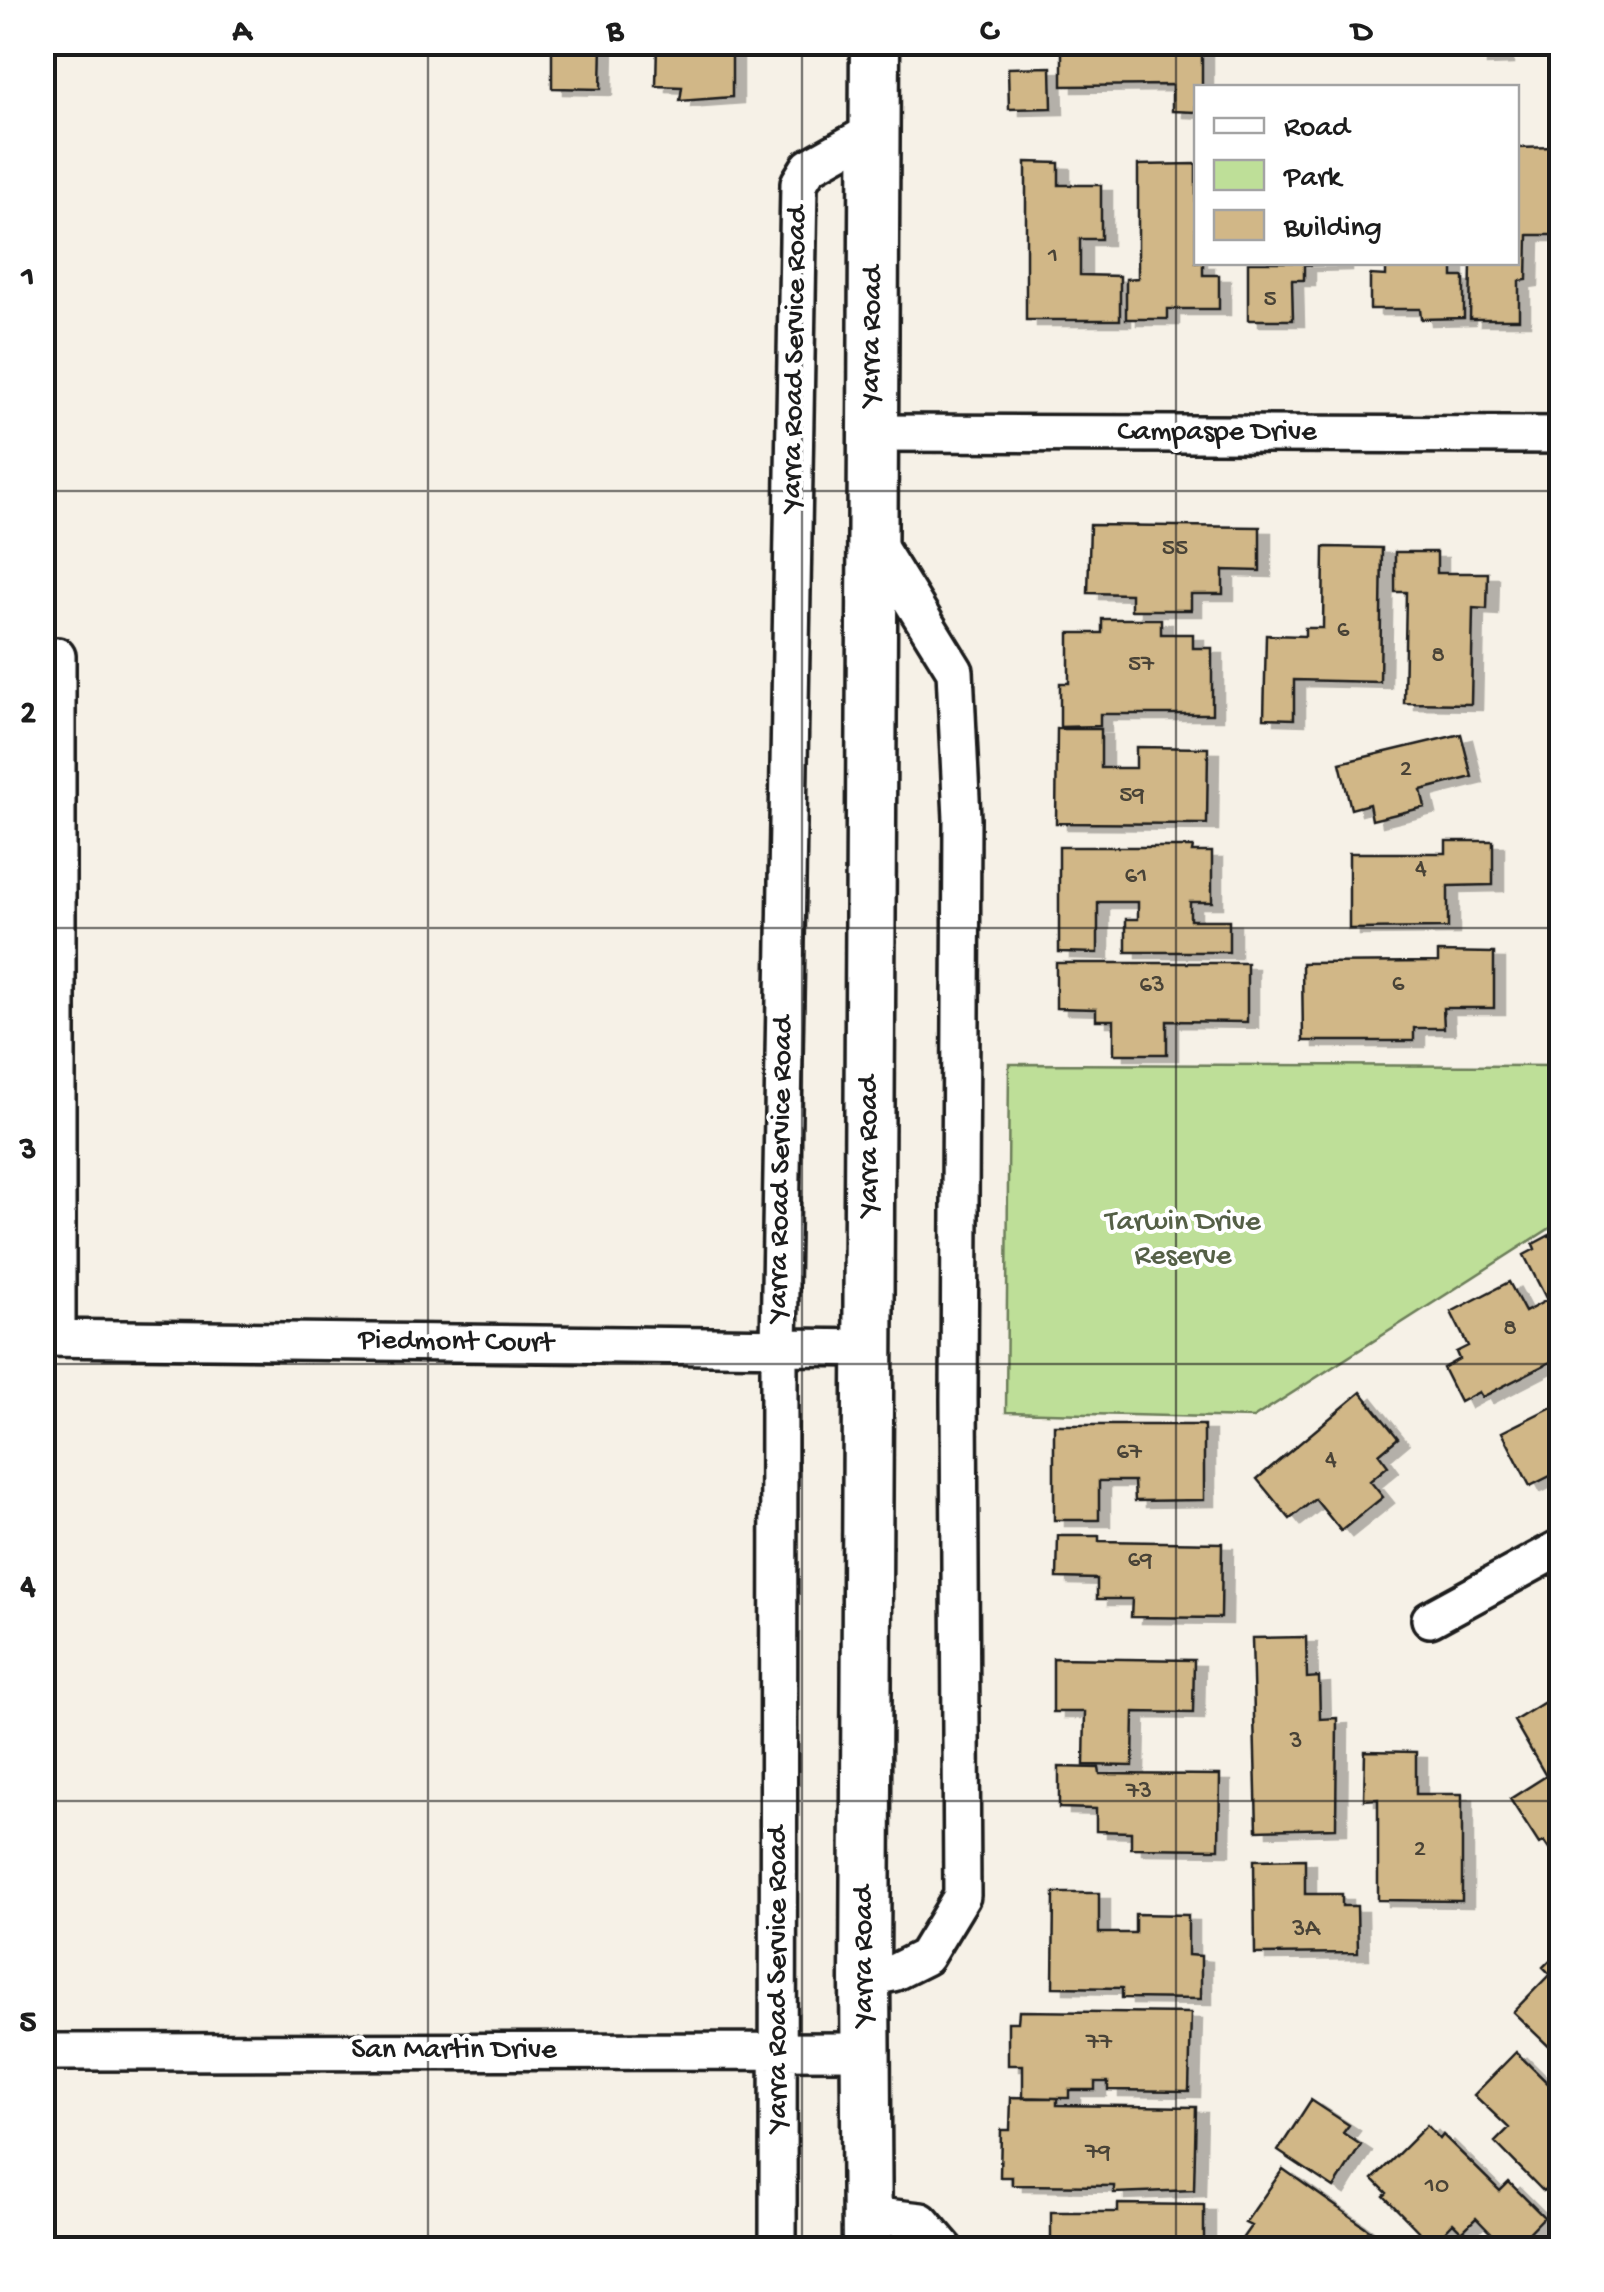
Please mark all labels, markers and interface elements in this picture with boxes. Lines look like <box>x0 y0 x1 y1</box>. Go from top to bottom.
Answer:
text: A <box>232 14 254 52</box>
text: B <box>606 14 625 52</box>
text: C <box>980 14 1000 52</box>
text: D <box>1349 14 1374 52</box>
legend <box>1194 85 1519 265</box>
text: Road <box>1284 112 1352 147</box>
text: Park <box>1283 162 1344 197</box>
street label: Yarra Road Service Road <box>776 203 816 515</box>
text: Building <box>1283 212 1382 247</box>
house number: 1 <box>1047 243 1058 272</box>
text: 1 <box>21 260 34 298</box>
street label: Yarra Road <box>854 263 892 410</box>
house number: 5 <box>1263 286 1277 315</box>
street label: Campaspe Drive <box>1117 416 1317 451</box>
house number: 55 <box>1162 535 1188 564</box>
house number: 6 <box>1337 617 1350 646</box>
house number: 8 <box>1431 642 1445 671</box>
house number: 57 <box>1128 651 1155 680</box>
text: 2 <box>20 696 36 734</box>
house number: 2 <box>1400 756 1412 785</box>
house number: 59 <box>1119 782 1145 811</box>
house number: 4 <box>1415 855 1427 884</box>
house number: 61 <box>1125 863 1147 892</box>
house number: 6 <box>1392 971 1405 1000</box>
house number: 63 <box>1139 972 1165 1001</box>
street label: Yarra Road Service Road <box>762 1013 802 1325</box>
street label: Yarra Road <box>853 1073 888 1220</box>
text: 3 <box>19 1132 36 1170</box>
park label: Tarwin Drive Reserve <box>1103 1206 1261 1275</box>
house number: 8 <box>1503 1315 1517 1344</box>
street label: Piedmont Court <box>357 1324 557 1362</box>
house number: 67 <box>1116 1439 1143 1468</box>
house number: 4 <box>1325 1446 1337 1475</box>
house number: 69 <box>1127 1547 1153 1576</box>
text: 4 <box>19 1569 36 1607</box>
house number: 3 <box>1289 1728 1302 1757</box>
house number: 73 <box>1125 1778 1152 1807</box>
street label: Yarra Road Service Road <box>762 1823 797 2135</box>
house number: 2 <box>1414 1836 1426 1865</box>
street label: Yarra Road <box>848 1883 883 2030</box>
house number: 3A <box>1291 1916 1321 1945</box>
text: 5 <box>20 2005 37 2043</box>
house number: 77 <box>1085 2029 1113 2058</box>
street label: San Martin Drive <box>351 2034 557 2069</box>
house number: 79 <box>1084 2139 1111 2168</box>
house number: 10 <box>1424 2173 1449 2202</box>

